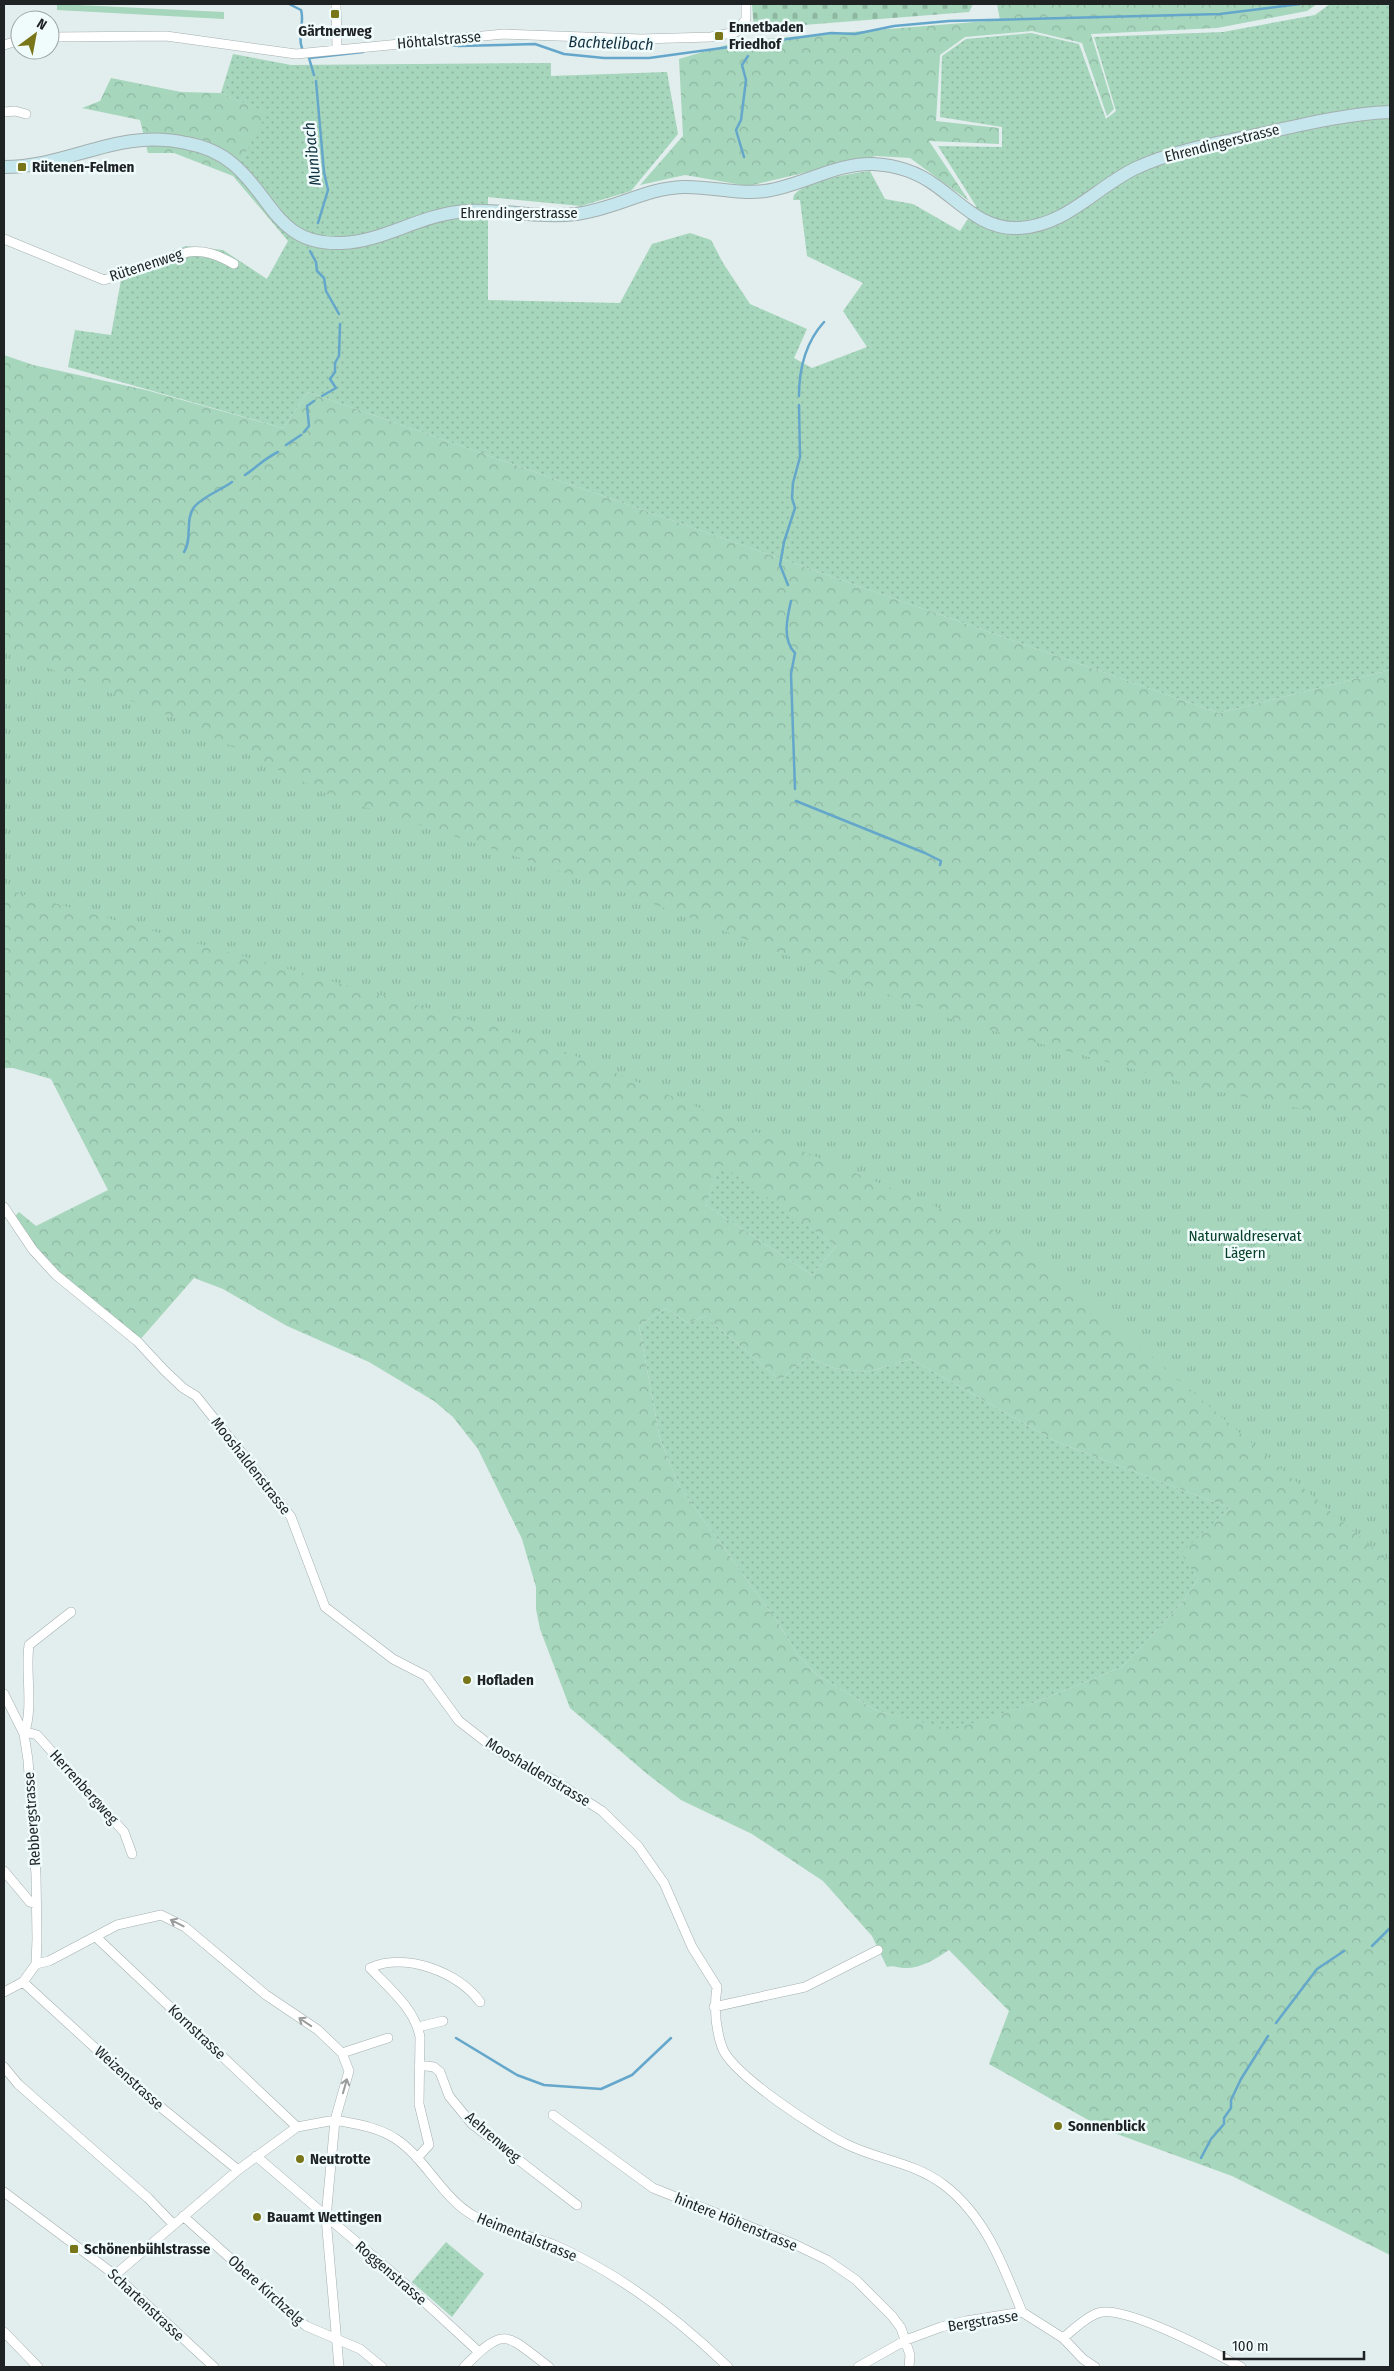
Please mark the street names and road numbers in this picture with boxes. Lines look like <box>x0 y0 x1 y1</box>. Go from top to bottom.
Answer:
street label: Höhtalstrasse <box>396 27 482 53</box>
street label: Ehrendingerstrasse <box>1163 120 1281 166</box>
street label: Ehrendingerstrasse <box>460 204 578 222</box>
street label: Rütenenweg <box>107 245 185 285</box>
street label: Mooshaldenstrasse <box>207 1414 295 1518</box>
street label: Mooshaldenstrasse <box>483 1734 593 1810</box>
street label: Herrenbergweg <box>46 1746 122 1828</box>
street label: Rebbergstrasse <box>20 1771 44 1867</box>
street label: Kornstrasse <box>164 2001 230 2063</box>
street label: Weizenstrasse <box>91 2042 167 2114</box>
street label: Aehrenweg <box>462 2108 524 2166</box>
street label: hintere Höhenstrasse <box>672 2189 800 2255</box>
street label: Heimentalstrasse <box>474 2209 580 2265</box>
street label: Roggenstrasse <box>352 2237 430 2309</box>
street label: Obere Kirchzelg <box>224 2251 308 2329</box>
street label: Schartenstrasse <box>104 2265 188 2345</box>
street label: Bergstrasse <box>947 2307 1019 2335</box>

